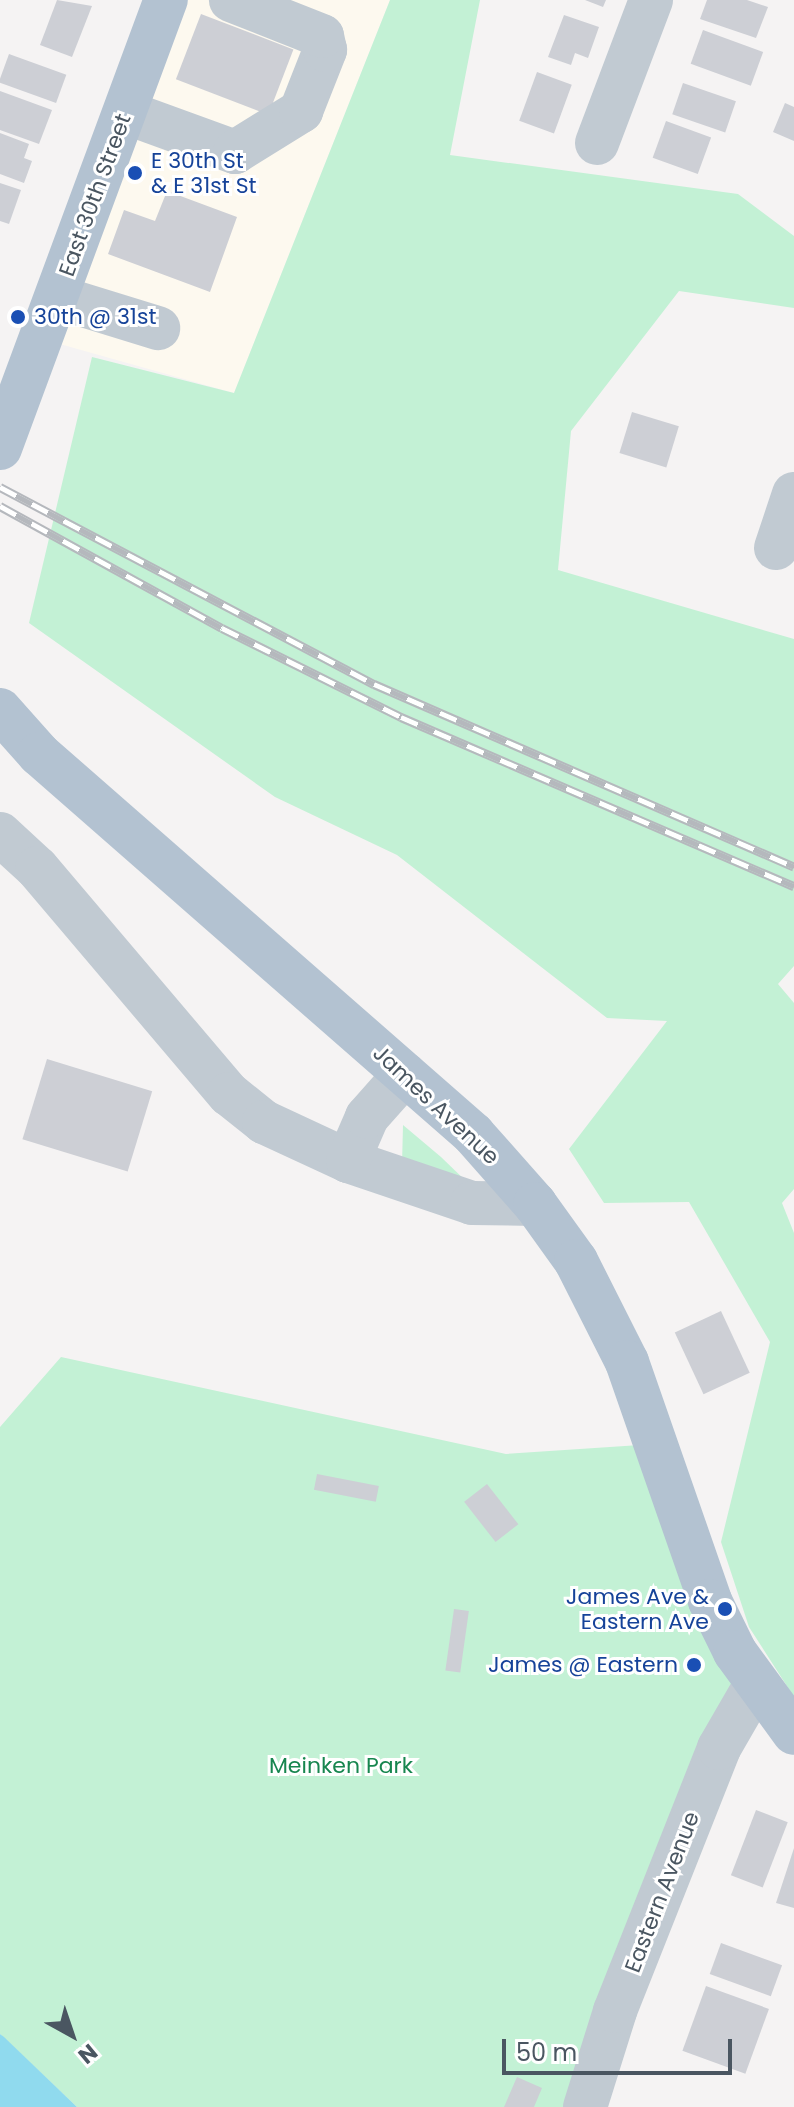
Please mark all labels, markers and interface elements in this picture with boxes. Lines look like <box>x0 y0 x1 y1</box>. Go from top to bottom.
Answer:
street label: East 30th Street <box>53 110 137 280</box>
place label: E 30th St & E 31st St <box>151 147 257 198</box>
marker: E 30th St & E 31st St <box>126 164 144 182</box>
place label: 30th @ 31st <box>34 304 156 330</box>
marker: 30th @ 31st <box>9 308 27 326</box>
street label: James Avenue <box>367 1040 505 1170</box>
place label: James Ave & Eastern Ave <box>566 1583 709 1634</box>
marker: James Ave & Eastern Ave <box>716 1600 734 1618</box>
place label: James @ Eastern <box>488 1652 678 1678</box>
marker: James @ Eastern <box>685 1656 703 1674</box>
park label: Meinken Park <box>269 1753 413 1779</box>
street label: Eastern Avenue <box>619 1808 705 1976</box>
north arrow <box>32 1995 112 2075</box>
scale bar <box>506 2023 736 2073</box>
text: 50 m <box>516 2036 577 2069</box>
text: N <box>71 2037 104 2071</box>

